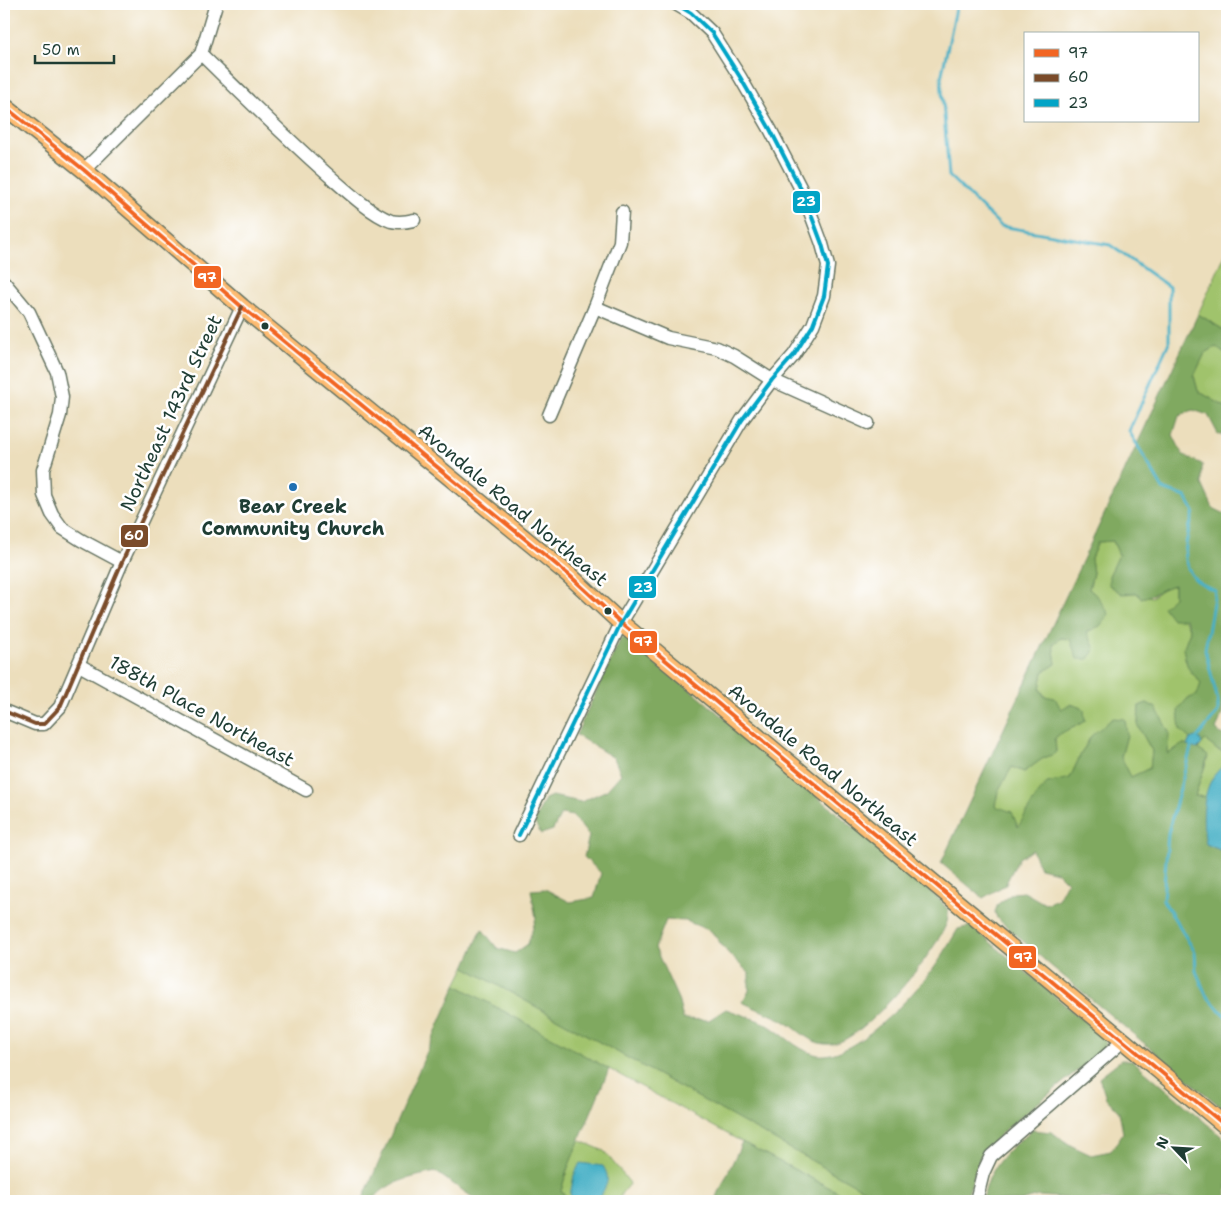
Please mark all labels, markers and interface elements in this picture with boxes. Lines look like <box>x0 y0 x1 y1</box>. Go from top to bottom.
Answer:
scale bar <box>35 32 114 64</box>
legend <box>1024 32 1198 122</box>
text: 50 m <box>42 40 80 60</box>
text: 97 <box>1068 43 1088 63</box>
text: 60 <box>1068 67 1089 87</box>
text: 23 <box>1068 93 1088 113</box>
line badge: 23 <box>792 190 821 214</box>
text: 23 <box>796 192 816 210</box>
line badge: 97 <box>193 265 222 289</box>
text: 97 <box>197 268 217 286</box>
street label: Northeast 143rd Street <box>114 311 228 515</box>
unlabelled marker <box>260 321 270 331</box>
street label: Avondale Road Northeast <box>413 418 613 592</box>
marker: Bear Creek Community Church <box>287 481 299 493</box>
place label: Bear Creek Community Church <box>202 494 385 541</box>
line badge: 60 <box>120 524 149 548</box>
text: 60 <box>124 526 144 544</box>
line badge: 23 <box>628 575 657 599</box>
text: 23 <box>633 578 653 596</box>
unlabelled marker <box>603 606 613 616</box>
line badge: 97 <box>629 630 658 654</box>
text: 97 <box>633 632 653 650</box>
street label: 188th Place Northeast <box>105 650 299 772</box>
street label: Avondale Road Northeast <box>723 678 923 852</box>
line badge: 97 <box>1008 945 1037 969</box>
text: 97 <box>1013 948 1033 966</box>
north arrow <box>1148 1122 1198 1172</box>
text: N <box>1152 1134 1173 1151</box>

